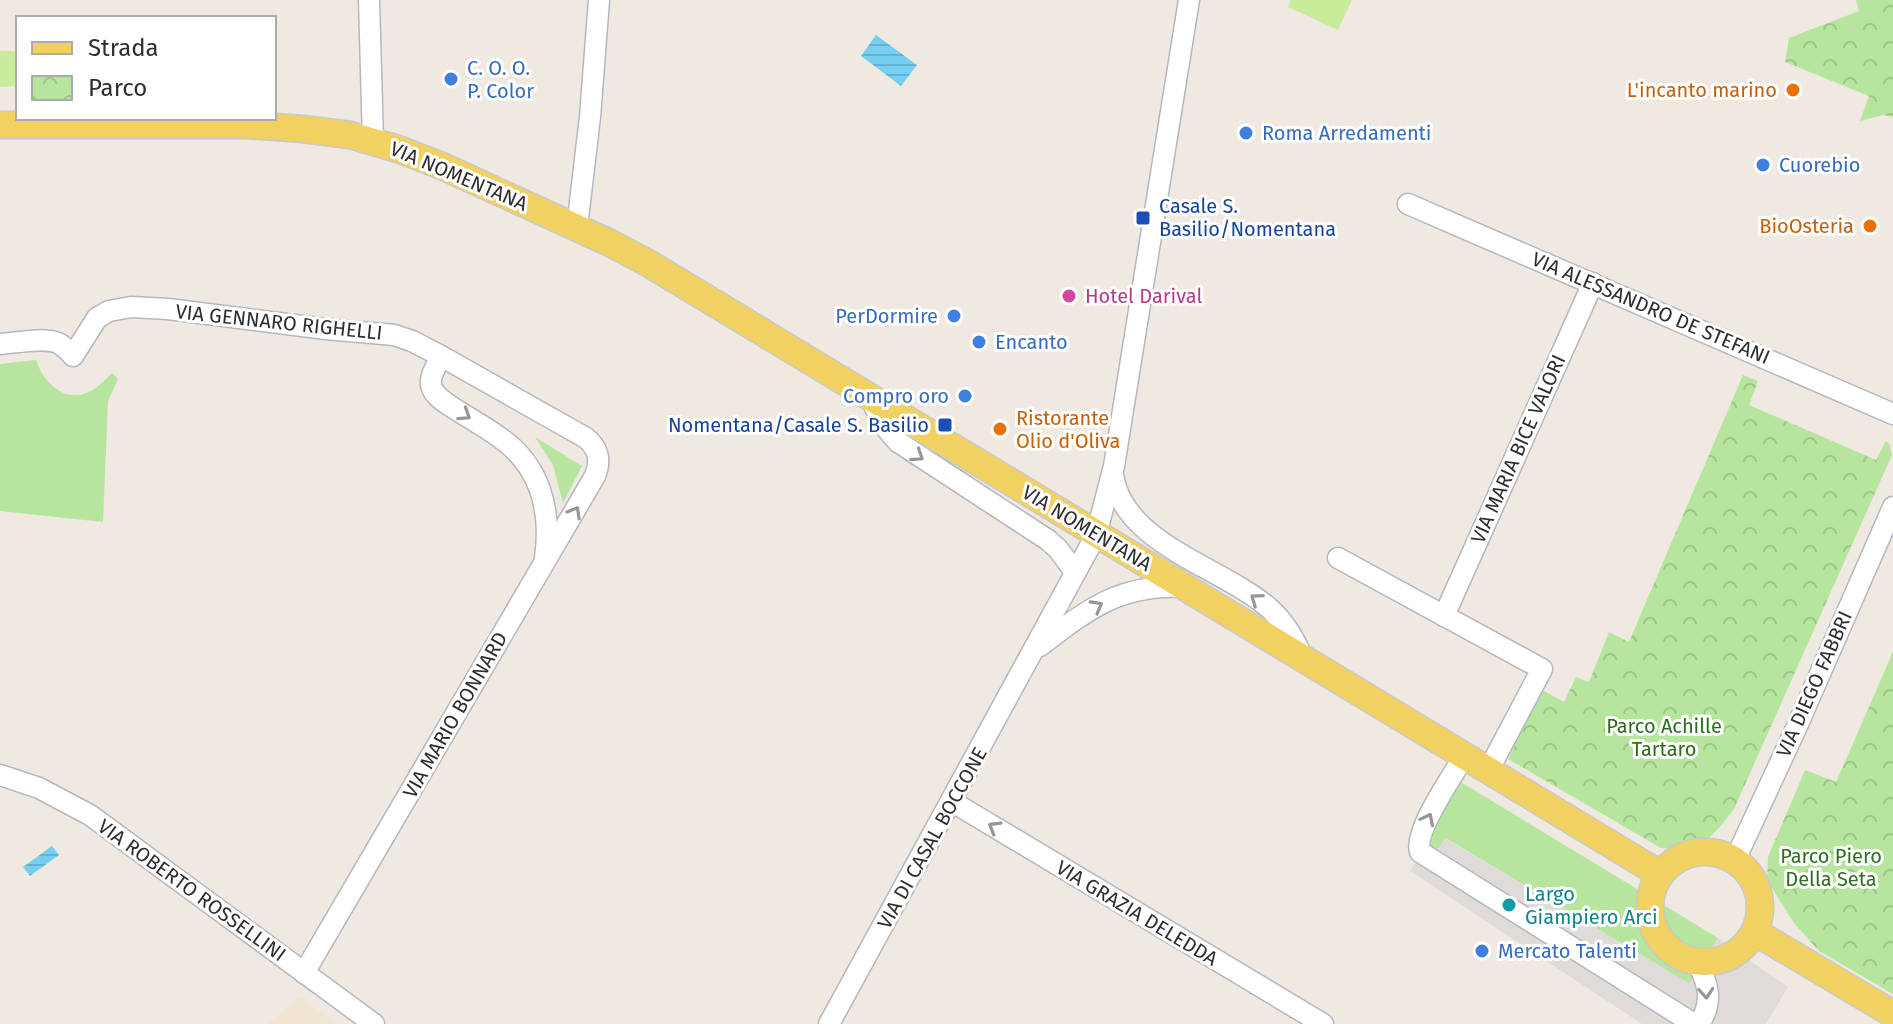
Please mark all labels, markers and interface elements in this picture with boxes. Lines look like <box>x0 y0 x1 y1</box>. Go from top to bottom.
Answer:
legend <box>16 16 276 120</box>
text: Strada <box>88 34 159 62</box>
place label: C. O. O. P. Color <box>467 56 534 103</box>
marker: C. O. O. P. Color <box>442 70 460 88</box>
text: Parco <box>88 74 147 102</box>
place label: L'incanto marino <box>1627 78 1777 102</box>
marker: L'incanto marino <box>1784 81 1802 99</box>
place label: Roma Arredamenti <box>1262 121 1431 145</box>
marker: Roma Arredamenti <box>1237 124 1255 142</box>
street label: VIA NOMENTANA <box>387 136 532 216</box>
place label: Cuorebio <box>1779 153 1860 177</box>
marker: Cuorebio <box>1754 156 1772 174</box>
place label: Casale S. Basilio/Nomentana <box>1159 194 1336 241</box>
marker: Casale S. Basilio/Nomentana <box>1134 209 1152 227</box>
place label: BioOsteria <box>1759 214 1854 238</box>
marker: BioOsteria <box>1861 217 1879 235</box>
street label: VIA ALESSANDRO DE STEFANI <box>1528 247 1774 369</box>
place label: Hotel Darival <box>1085 284 1202 308</box>
marker: Hotel Darival <box>1060 287 1078 305</box>
street label: VIA GENNARO RIGHELLI <box>174 299 384 345</box>
place label: PerDormire <box>835 304 938 328</box>
marker: PerDormire <box>945 307 963 325</box>
place label: Encanto <box>995 330 1068 354</box>
marker: Encanto <box>970 333 988 351</box>
street label: VIA MARIA BICE VALORI <box>1466 351 1570 547</box>
place label: Compro oro <box>843 384 949 408</box>
marker: Compro oro <box>956 387 974 405</box>
one-way arrow <box>456 406 470 421</box>
place label: Ristorante Olio d'Oliva <box>1016 406 1120 453</box>
place label: Nomentana/Casale S. Basilio <box>668 413 929 437</box>
marker: Nomentana/Casale S. Basilio <box>936 416 954 434</box>
marker: Ristorante Olio d'Oliva <box>991 420 1009 438</box>
one-way arrow <box>910 446 924 461</box>
street label: VIA NOMENTANA <box>1018 480 1157 576</box>
one-way arrow <box>565 506 581 520</box>
one-way arrow <box>1251 594 1265 609</box>
one-way arrow <box>1088 600 1103 616</box>
street label: VIA DIEGO FABBRI <box>1771 607 1857 761</box>
street label: VIA MARIO BONNARD <box>398 628 512 802</box>
park label: Parco Achille Tartaro <box>1606 714 1722 761</box>
street label: VIA DI CASAL BOCCONE <box>872 743 992 933</box>
one-way arrow <box>1419 813 1434 828</box>
street label: VIA ROBERTO ROSSELLINI <box>93 814 291 966</box>
one-way arrow <box>988 822 1003 837</box>
park label: Parco Piero Della Seta <box>1780 844 1882 891</box>
street label: VIA GRAZIA DELEDDA <box>1052 855 1223 971</box>
place label: Largo Giampiero Arci <box>1525 882 1658 929</box>
marker: Largo Giampiero Arci <box>1500 896 1518 914</box>
place label: Mercato Talenti <box>1498 939 1637 963</box>
marker: Mercato Talenti <box>1473 942 1491 960</box>
one-way arrow <box>1697 987 1714 1000</box>

